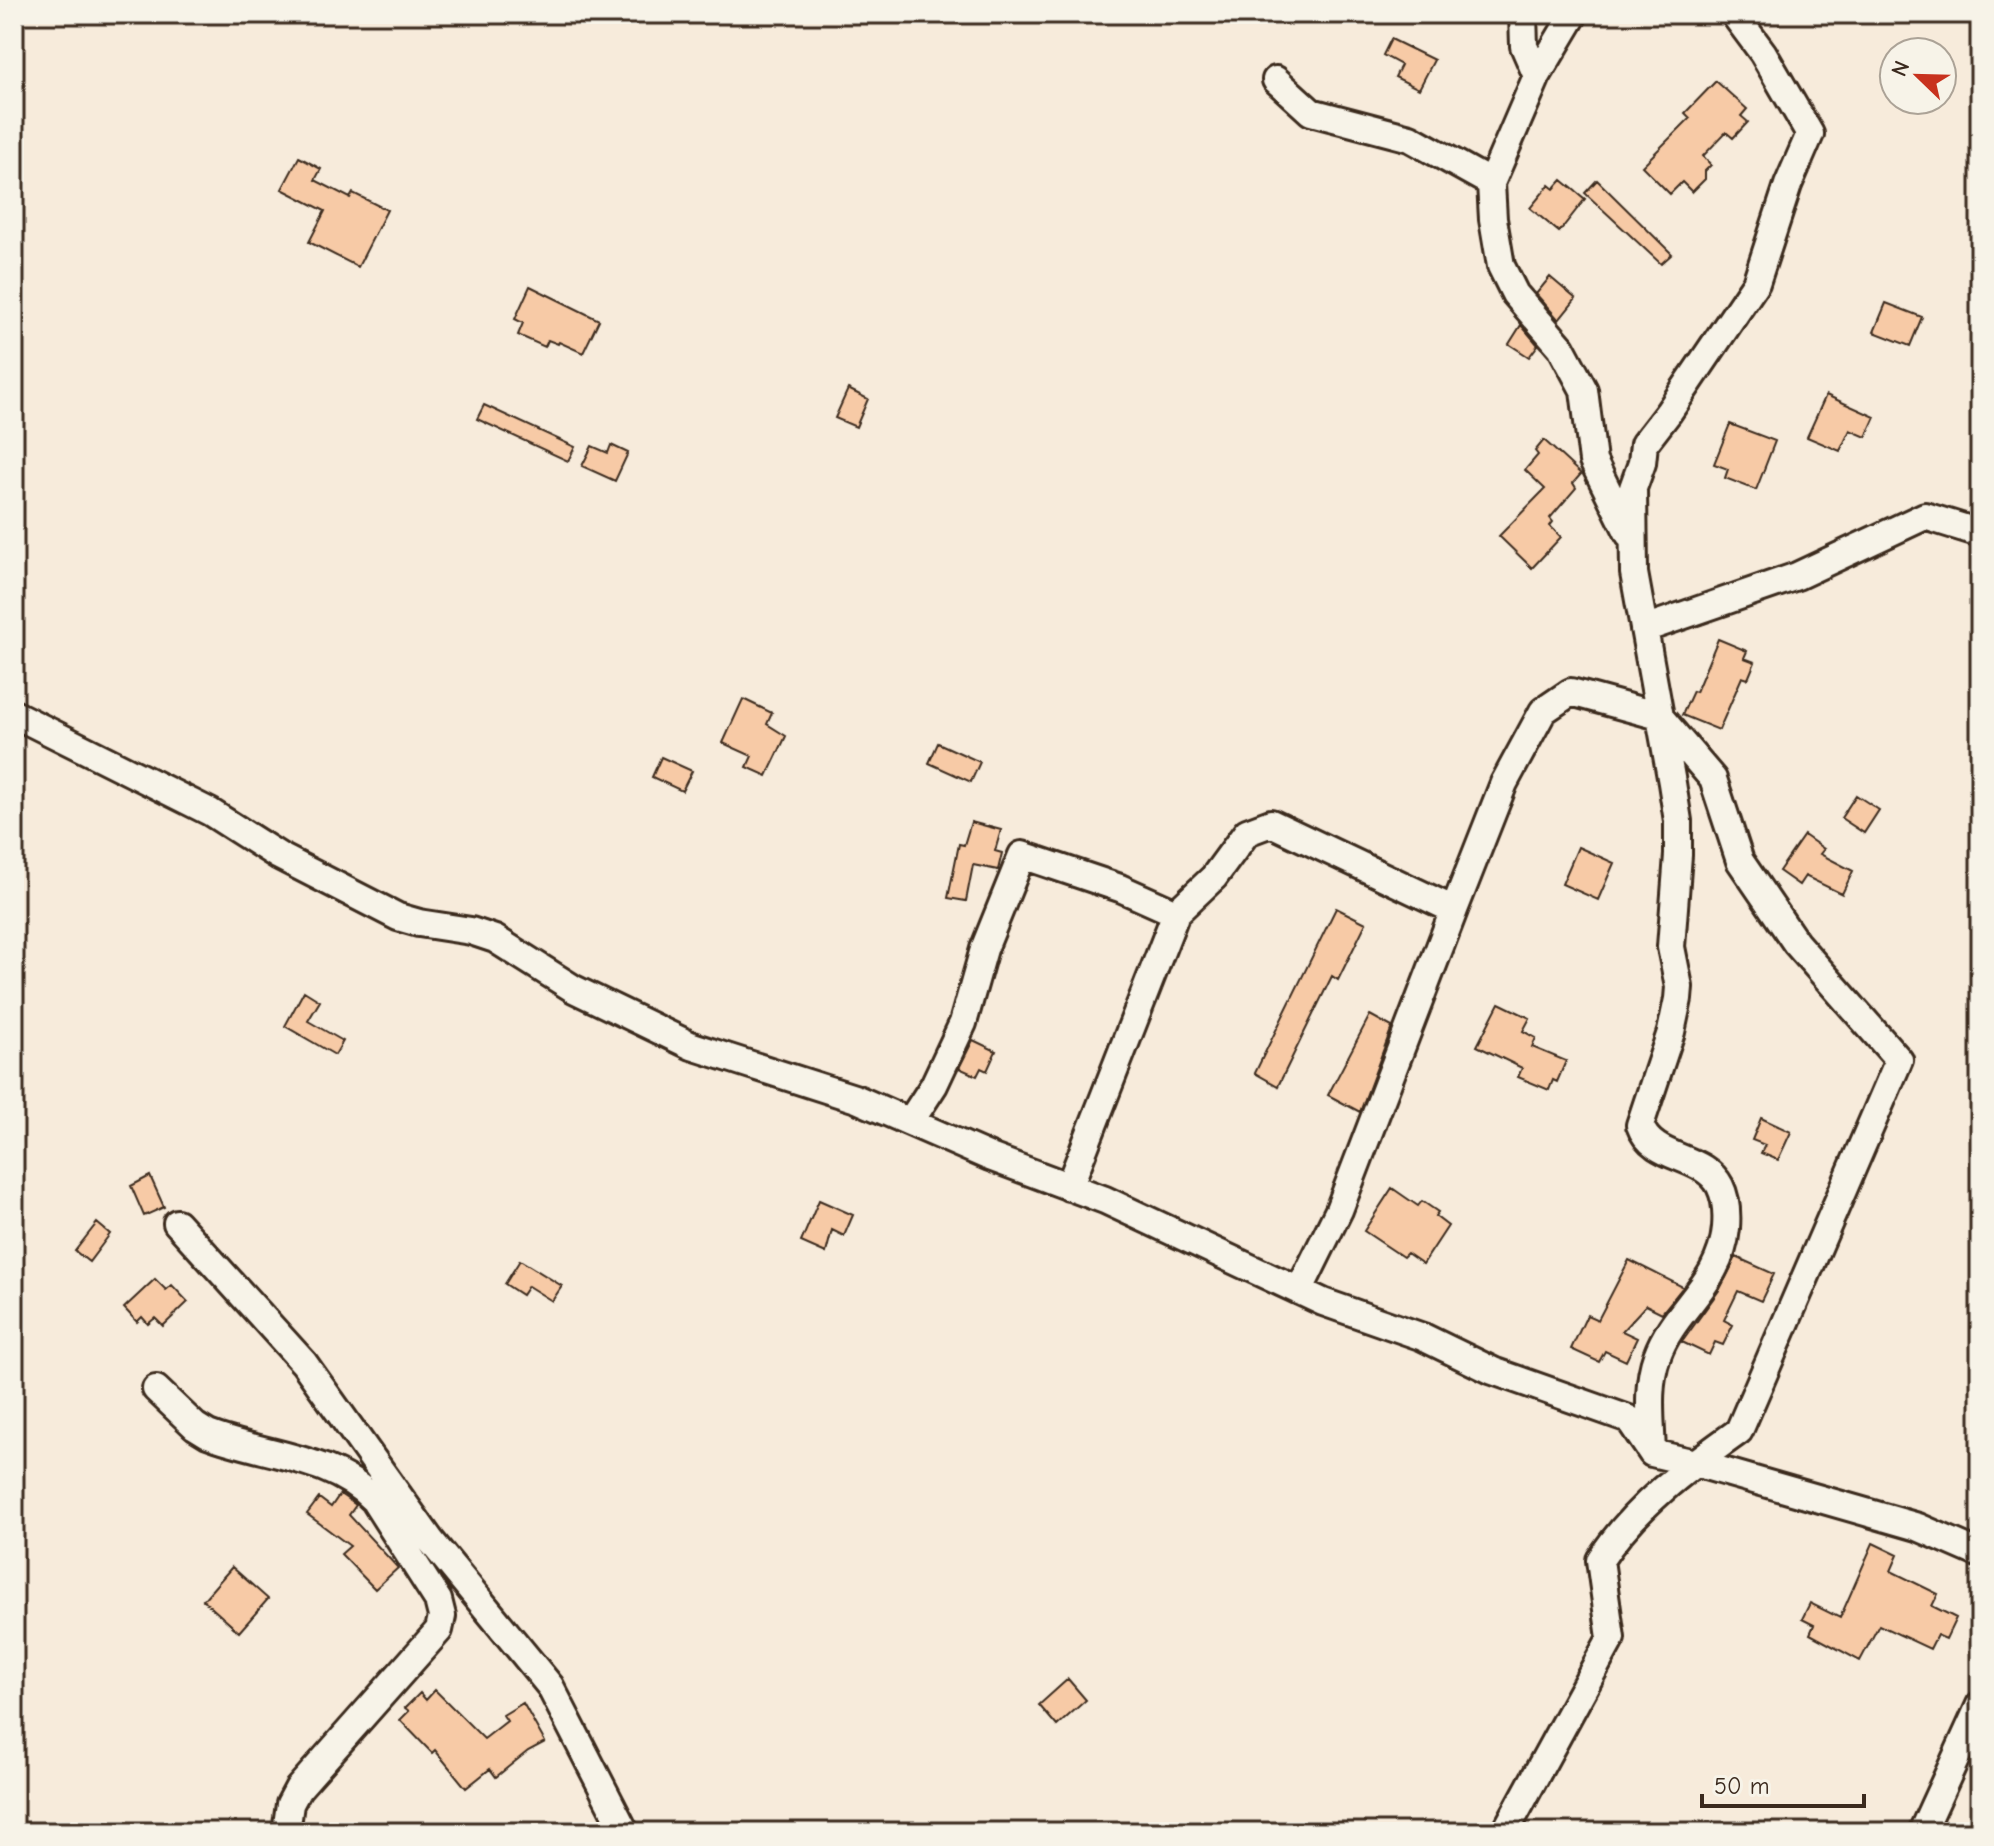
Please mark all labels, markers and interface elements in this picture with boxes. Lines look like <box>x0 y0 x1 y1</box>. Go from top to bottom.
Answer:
north arrow <box>1878 36 1958 116</box>
text: N <box>1886 57 1915 80</box>
scale bar <box>1702 1758 1864 1808</box>
text: 50 m <box>1714 1772 1770 1800</box>

